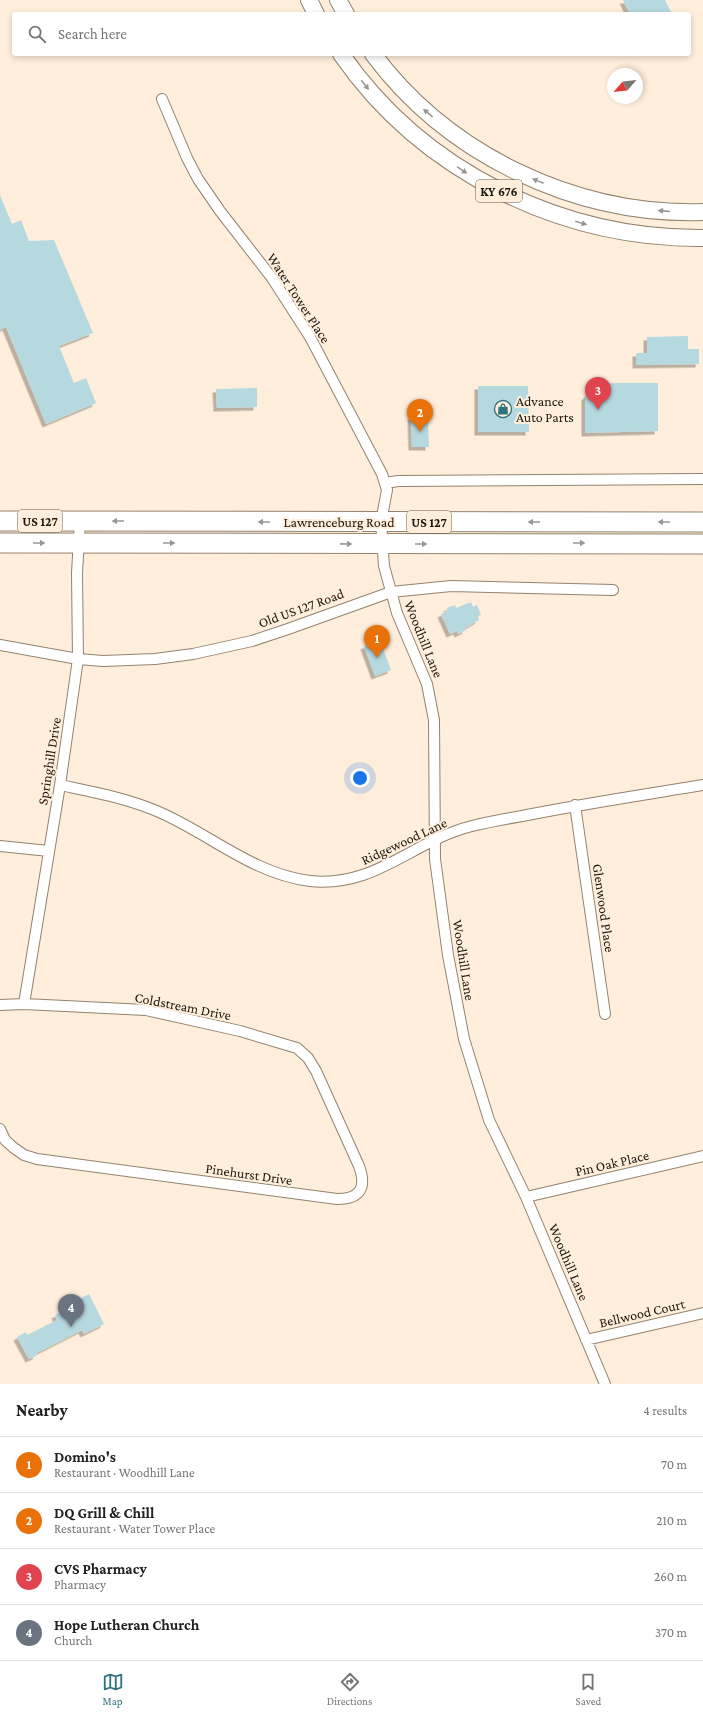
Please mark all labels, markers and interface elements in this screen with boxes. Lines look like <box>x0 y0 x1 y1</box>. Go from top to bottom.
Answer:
search box <box>12 12 691 56</box>
icon: search <box>26 23 48 45</box>
text: Search here <box>58 26 127 42</box>
north arrow <box>607 68 643 104</box>
one-way arrow <box>361 80 369 90</box>
one-way arrow <box>423 108 434 117</box>
one-way arrow <box>457 166 468 174</box>
one-way arrow <box>533 178 544 184</box>
road number: KY 676 <box>476 180 522 202</box>
one-way arrow <box>658 208 670 215</box>
one-way arrow <box>575 220 587 226</box>
street label: Water Tower Place <box>264 250 334 346</box>
pin: 3 <box>585 377 611 410</box>
place label: Advance Auto Parts <box>516 393 574 425</box>
pin: 2 <box>407 399 433 432</box>
shop icon: Advance Auto Parts <box>493 399 513 419</box>
road number: US 127 <box>18 510 62 532</box>
road number: US 127 <box>407 511 451 533</box>
street label: Lawrenceburg Road <box>283 514 395 530</box>
one-way arrow <box>111 518 124 524</box>
one-way arrow <box>257 519 270 525</box>
one-way arrow <box>527 519 540 525</box>
one-way arrow <box>657 519 670 525</box>
one-way arrow <box>33 540 46 546</box>
one-way arrow <box>163 540 176 546</box>
one-way arrow <box>573 540 586 546</box>
one-way arrow <box>340 541 353 547</box>
one-way arrow <box>415 541 428 547</box>
street label: Old US 127 Road <box>256 585 347 631</box>
street label: Woodhill Lane <box>401 598 447 680</box>
pin: 1 <box>364 625 390 658</box>
street label: Springhill Drive <box>34 716 64 806</box>
your location <box>350 768 370 788</box>
street label: Ridgewood Lane <box>359 814 449 868</box>
street label: Glenwood Place <box>590 863 618 953</box>
street label: Woodhill Lane <box>450 918 478 1002</box>
street label: Coldstream Drive <box>133 989 233 1023</box>
street label: Pin Oak Place <box>574 1147 650 1179</box>
street label: Pinehurst Drive <box>205 1160 293 1188</box>
street label: Woodhill Lane <box>546 1221 592 1303</box>
pin: 4 <box>58 1294 84 1327</box>
street label: Bellwood Court <box>598 1295 687 1331</box>
text: Nearby <box>16 1401 68 1420</box>
text: 4 results <box>643 1403 687 1418</box>
text: Domino's <box>54 1449 116 1465</box>
text: 1 <box>27 1457 31 1472</box>
text: 70 m <box>661 1457 687 1472</box>
text: Restaurant · Woodhill Lane <box>54 1465 195 1480</box>
text: DQ Grill & Chill <box>54 1505 154 1521</box>
text: 2 <box>26 1513 32 1528</box>
text: 210 m <box>656 1513 687 1528</box>
text: Restaurant · Water Tower Place <box>54 1521 215 1536</box>
text: CVS Pharmacy <box>54 1561 147 1577</box>
text: 3 <box>26 1569 32 1584</box>
text: 260 m <box>654 1569 687 1584</box>
text: Pharmacy <box>54 1577 106 1592</box>
text: Hope Lutheran Church <box>54 1617 199 1633</box>
text: 4 <box>25 1625 33 1640</box>
text: 370 m <box>655 1625 687 1640</box>
text: Church <box>54 1633 92 1648</box>
tab: Map <box>102 1671 124 1707</box>
tab: Directions <box>327 1671 372 1707</box>
tab: Saved <box>576 1671 601 1707</box>

